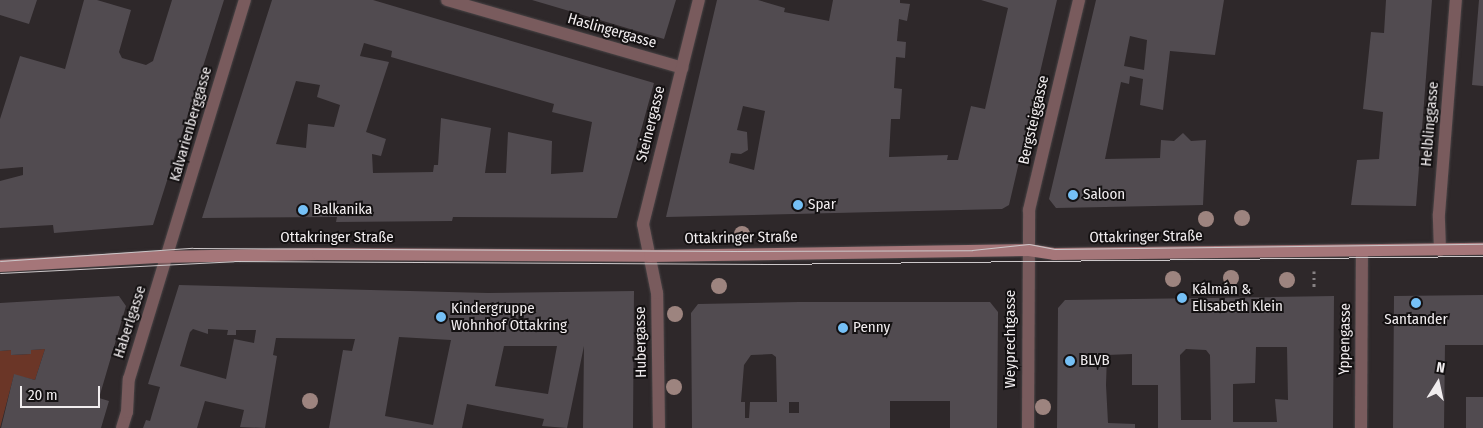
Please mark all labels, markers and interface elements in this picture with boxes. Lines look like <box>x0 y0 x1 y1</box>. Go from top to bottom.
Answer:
street label: Haslingergasse <box>565 10 659 52</box>
street label: Kalvarienberggasse <box>166 65 216 183</box>
street label: Bergsteiggasse <box>1015 74 1053 166</box>
street label: Helblinggasse <box>1417 81 1443 167</box>
street label: Steinergasse <box>633 84 669 164</box>
place label: Saloon <box>1083 186 1125 204</box>
marker: Saloon <box>1067 189 1079 201</box>
place label: Spar <box>808 196 836 214</box>
marker: Spar <box>792 199 804 211</box>
place label: Balkanika <box>313 201 372 219</box>
marker: Balkanika <box>297 204 309 216</box>
street label: Ottakringer Straße <box>1089 227 1203 247</box>
street label: Ottakringer Straße <box>684 228 798 248</box>
street label: Ottakringer Straße <box>280 229 394 247</box>
place label: Kálmán & Elisabeth Klein <box>1192 280 1283 315</box>
street label: Haberlgasse <box>110 284 150 360</box>
street label: Weyprechtgasse <box>1002 290 1020 388</box>
marker: Kálmán & Elisabeth Klein <box>1176 292 1188 304</box>
marker: Santander <box>1410 297 1422 309</box>
place label: Kindergruppe Wohnhof Ottakring <box>451 299 567 334</box>
street label: Yppengasse <box>1335 303 1355 375</box>
street label: Hubergasse <box>631 306 651 378</box>
marker: Kindergruppe Wohnhof Ottakring <box>435 311 447 323</box>
place label: Santander <box>1384 311 1448 329</box>
place label: Penny <box>853 319 890 337</box>
marker: Penny <box>837 322 849 334</box>
place label: BLVB <box>1080 352 1110 370</box>
marker: BLVB <box>1064 355 1076 367</box>
north arrow <box>1413 358 1463 408</box>
text: N <box>1435 359 1446 377</box>
scale bar <box>22 376 102 408</box>
text: 20 m <box>28 386 58 404</box>

